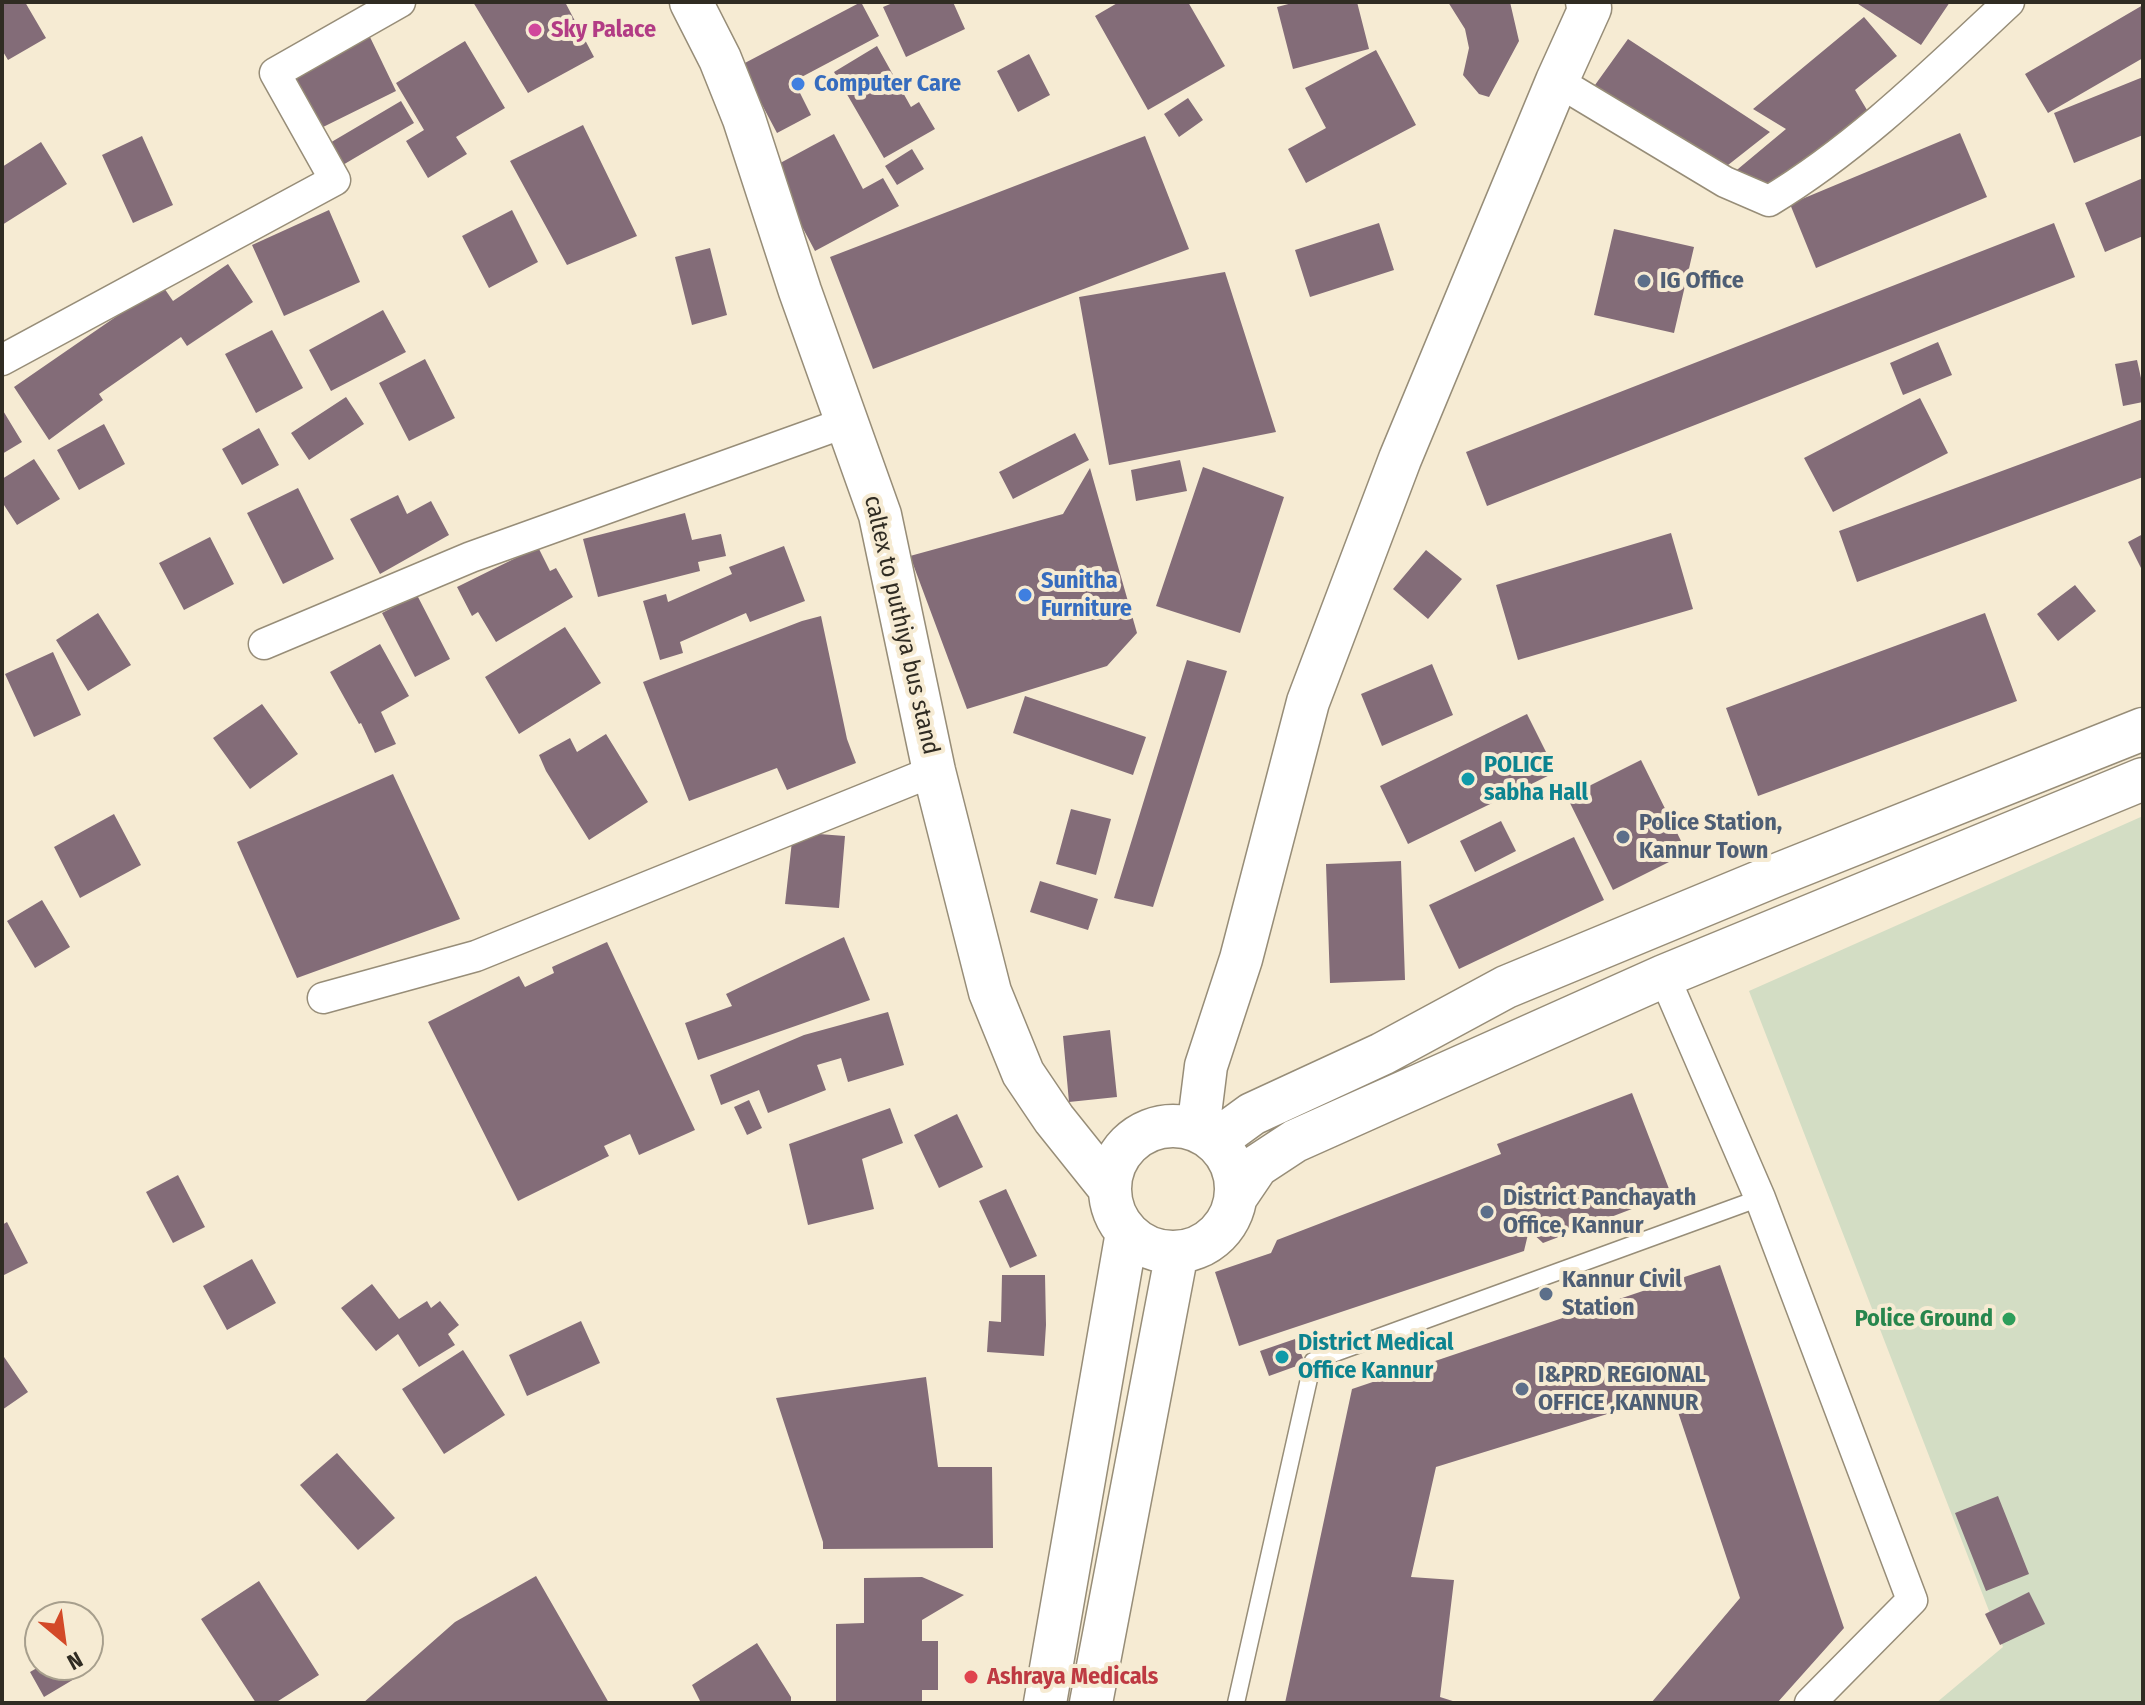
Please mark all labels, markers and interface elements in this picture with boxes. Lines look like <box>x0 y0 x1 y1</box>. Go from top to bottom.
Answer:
place label: Sky Palace <box>551 16 656 44</box>
marker: Sky Palace <box>526 21 544 39</box>
place label: Computer Care <box>814 70 961 98</box>
marker: Computer Care <box>789 75 807 93</box>
place label: IG Office <box>1660 267 1744 295</box>
marker: IG Office <box>1635 272 1653 290</box>
street label: caltex to puthiya bus stand <box>857 493 945 757</box>
place label: Sunitha Furniture <box>1041 567 1132 623</box>
marker: Sunitha Furniture <box>1016 586 1034 604</box>
place label: POLICE sabha Hall <box>1484 751 1588 807</box>
marker: POLICE sabha Hall <box>1459 770 1477 788</box>
place label: Police Station, Kannur Town <box>1639 809 1782 865</box>
marker: Police Station, Kannur Town <box>1614 828 1632 846</box>
place label: District Panchayath Office, Kannur <box>1503 1184 1696 1240</box>
marker: District Panchayath Office, Kannur <box>1478 1203 1496 1221</box>
place label: Kannur Civil Station <box>1562 1266 1682 1322</box>
marker: Kannur Civil Station <box>1537 1285 1555 1303</box>
place label: Police Ground <box>1855 1305 1993 1333</box>
marker: Police Ground <box>2000 1310 2018 1328</box>
place label: District Medical Office Kannur <box>1298 1329 1454 1385</box>
marker: District Medical Office Kannur <box>1273 1348 1291 1366</box>
place label: I&PRD REGIONAL OFFICE ,KANNUR <box>1538 1361 1706 1417</box>
marker: I&PRD REGIONAL OFFICE ,KANNUR <box>1513 1380 1531 1398</box>
north arrow <box>24 1601 104 1681</box>
text: N <box>63 1646 87 1676</box>
place label: Ashraya Medicals <box>987 1663 1158 1691</box>
marker: Ashraya Medicals <box>962 1668 980 1686</box>

